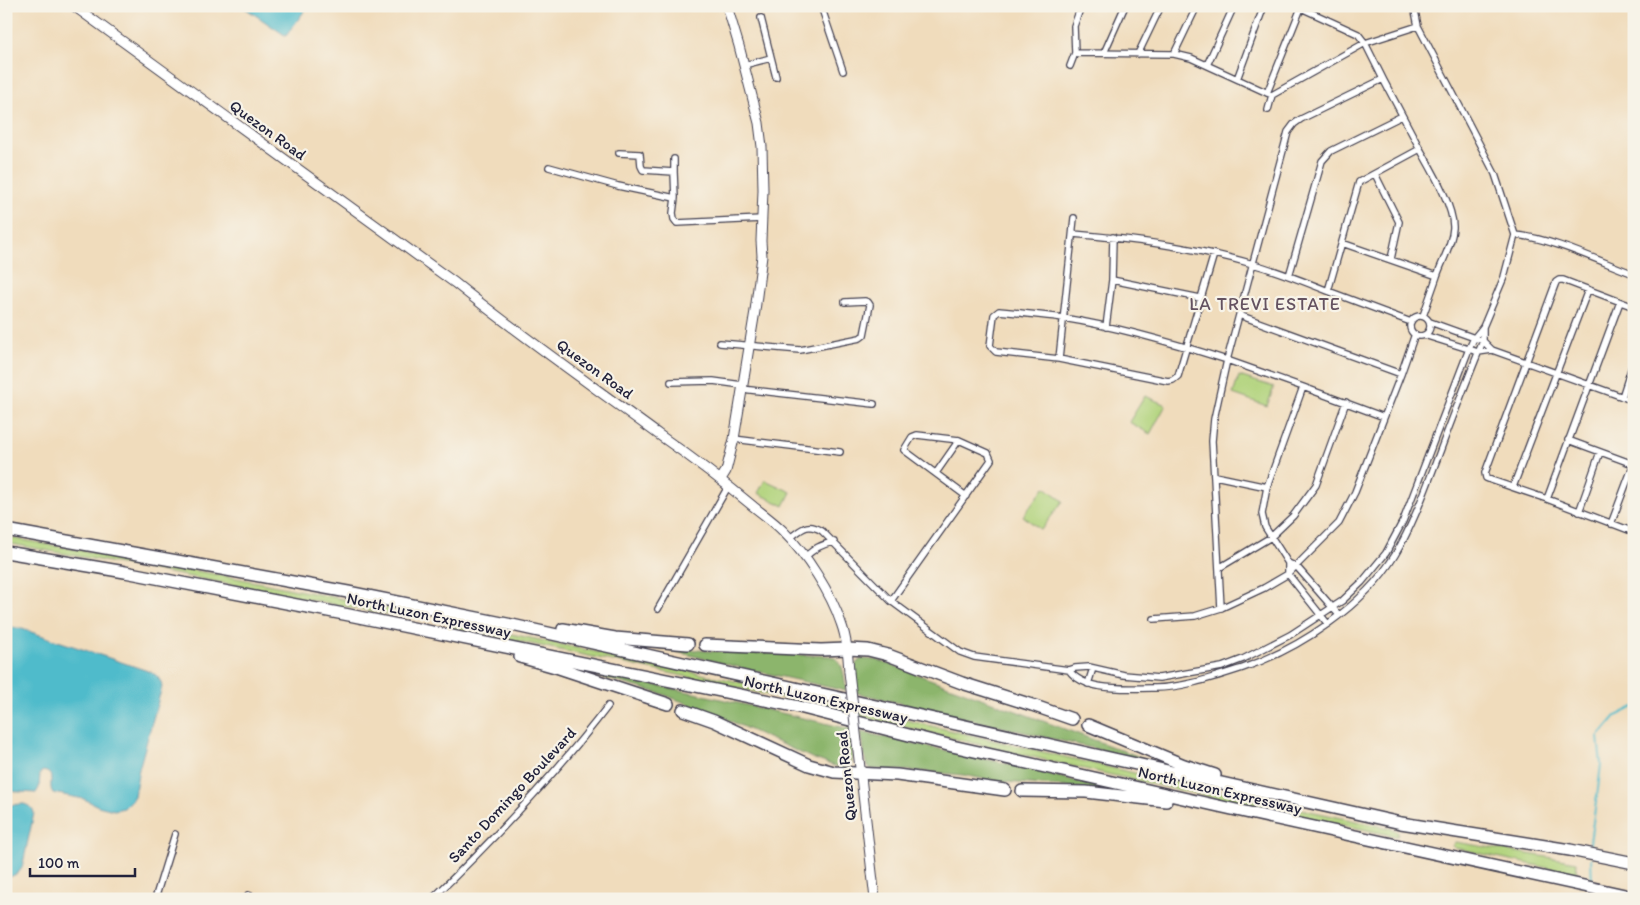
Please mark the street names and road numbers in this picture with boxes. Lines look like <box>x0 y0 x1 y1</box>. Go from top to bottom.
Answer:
street label: Quezon Road <box>226 96 310 164</box>
street label: Quezon Road <box>553 335 637 403</box>
street label: North Luzon Expressway <box>345 588 513 642</box>
street label: North Luzon Expressway <box>742 671 910 727</box>
street label: Santo Domingo Boulevard <box>444 723 580 867</box>
street label: Quezon Road <box>832 730 860 822</box>
street label: North Luzon Expressway <box>1136 762 1304 818</box>

